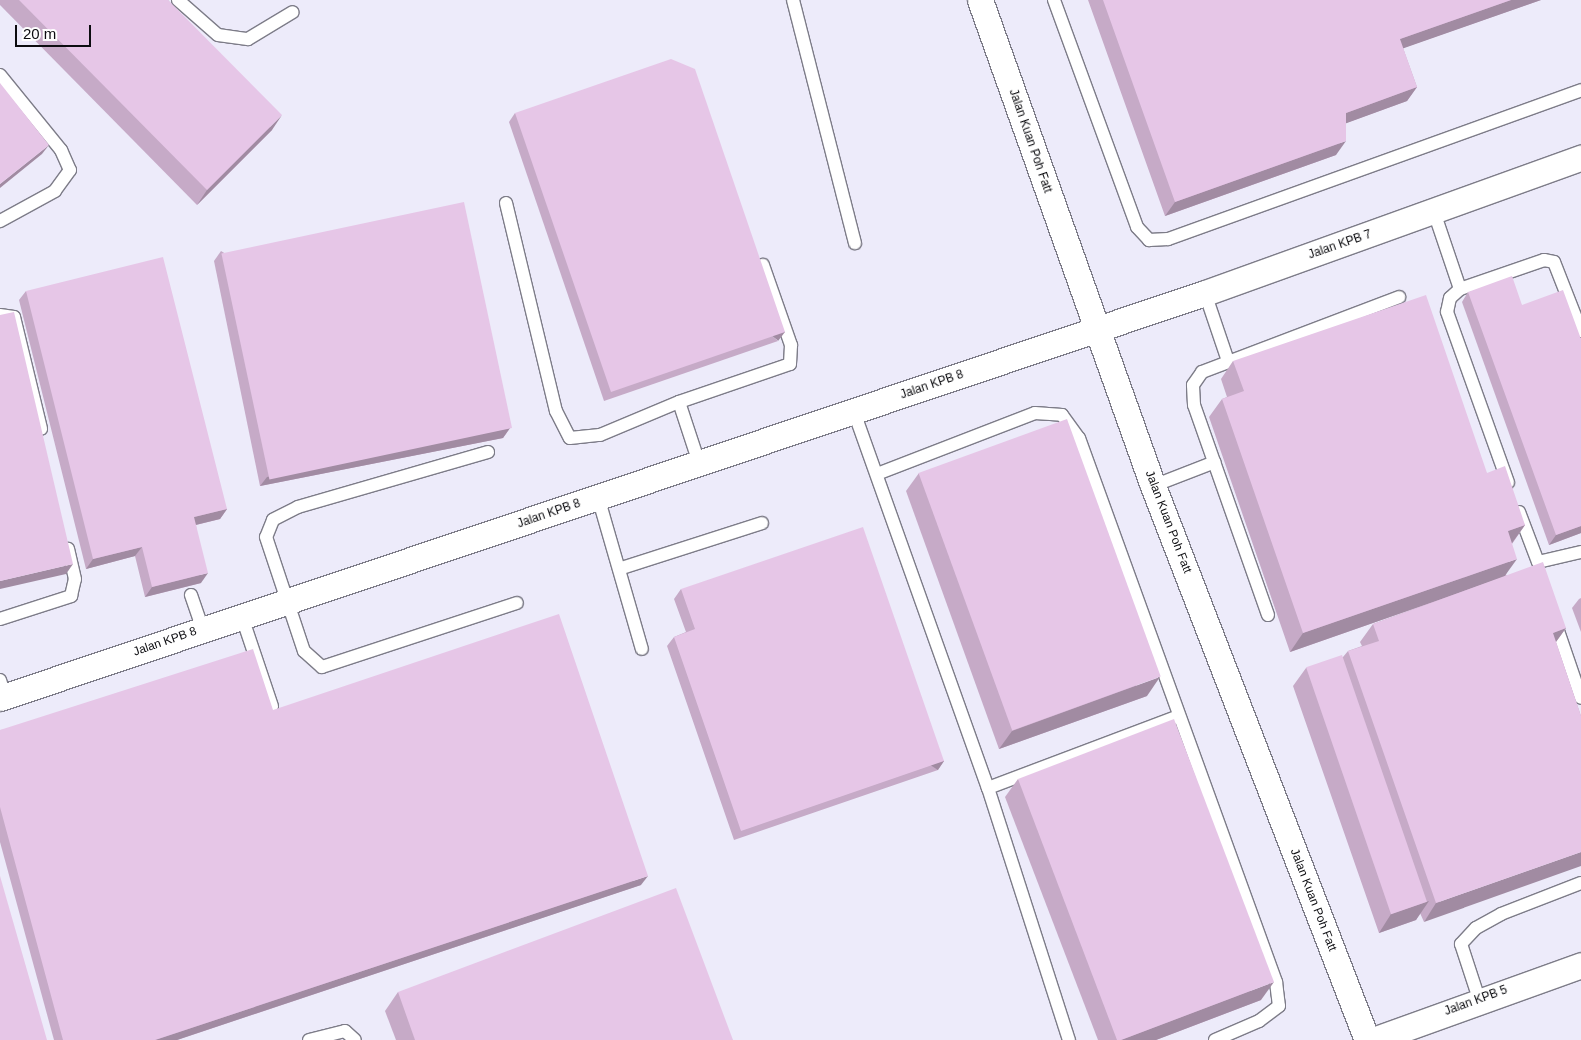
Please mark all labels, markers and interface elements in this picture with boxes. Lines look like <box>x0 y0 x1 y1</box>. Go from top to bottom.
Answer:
scale bar <box>18 15 94 47</box>
text: 20 m <box>23 25 56 42</box>
street label: Jalan Kuan Poh Fatt <box>1005 87 1055 195</box>
street label: Jalan KPB 7 <box>1306 227 1374 263</box>
street label: Jalan KPB 8 <box>898 367 966 403</box>
street label: Jalan Kuan Poh Fatt <box>1142 469 1194 575</box>
street label: Jalan KPB 8 <box>515 496 583 532</box>
street label: Jalan KPB 8 <box>131 624 199 660</box>
street label: Jalan Kuan Poh Fatt <box>1287 847 1339 953</box>
street label: Jalan KPB 5 <box>1443 983 1509 1019</box>

